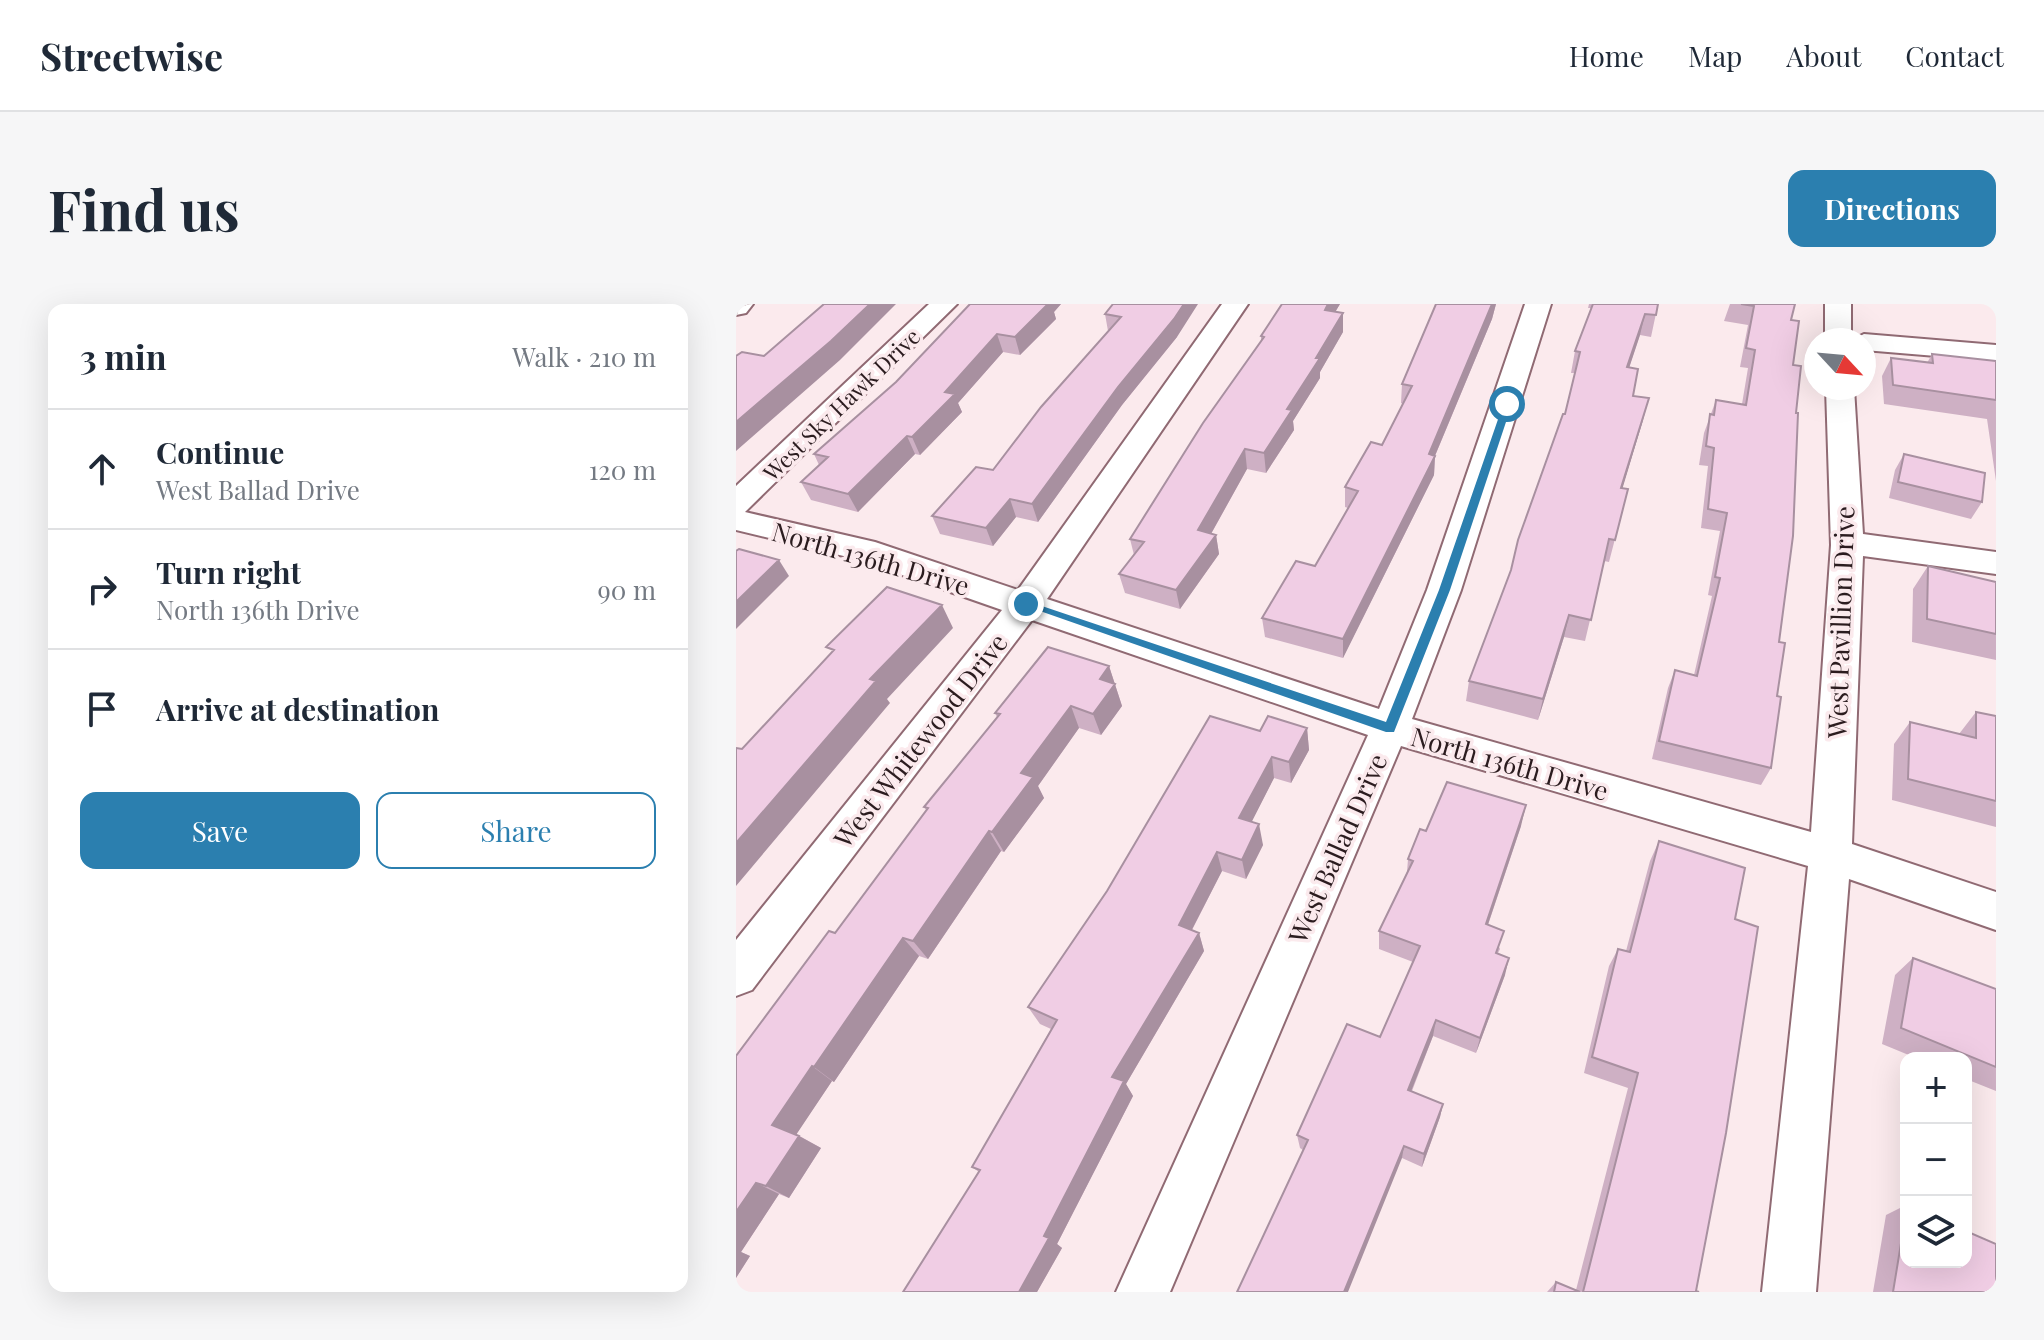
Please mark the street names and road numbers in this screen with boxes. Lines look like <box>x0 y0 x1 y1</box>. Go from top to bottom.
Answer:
street label: West Sky Hawk Drive <box>755 321 926 487</box>
street label: West Pavillion Drive <box>1818 505 1862 740</box>
street label: North 136th Drive <box>768 513 974 603</box>
street label: West Whitewood Drive <box>825 626 1015 855</box>
street label: North 136th Drive <box>1407 718 1613 808</box>
street label: West Ballad Drive <box>1279 748 1394 949</box>

